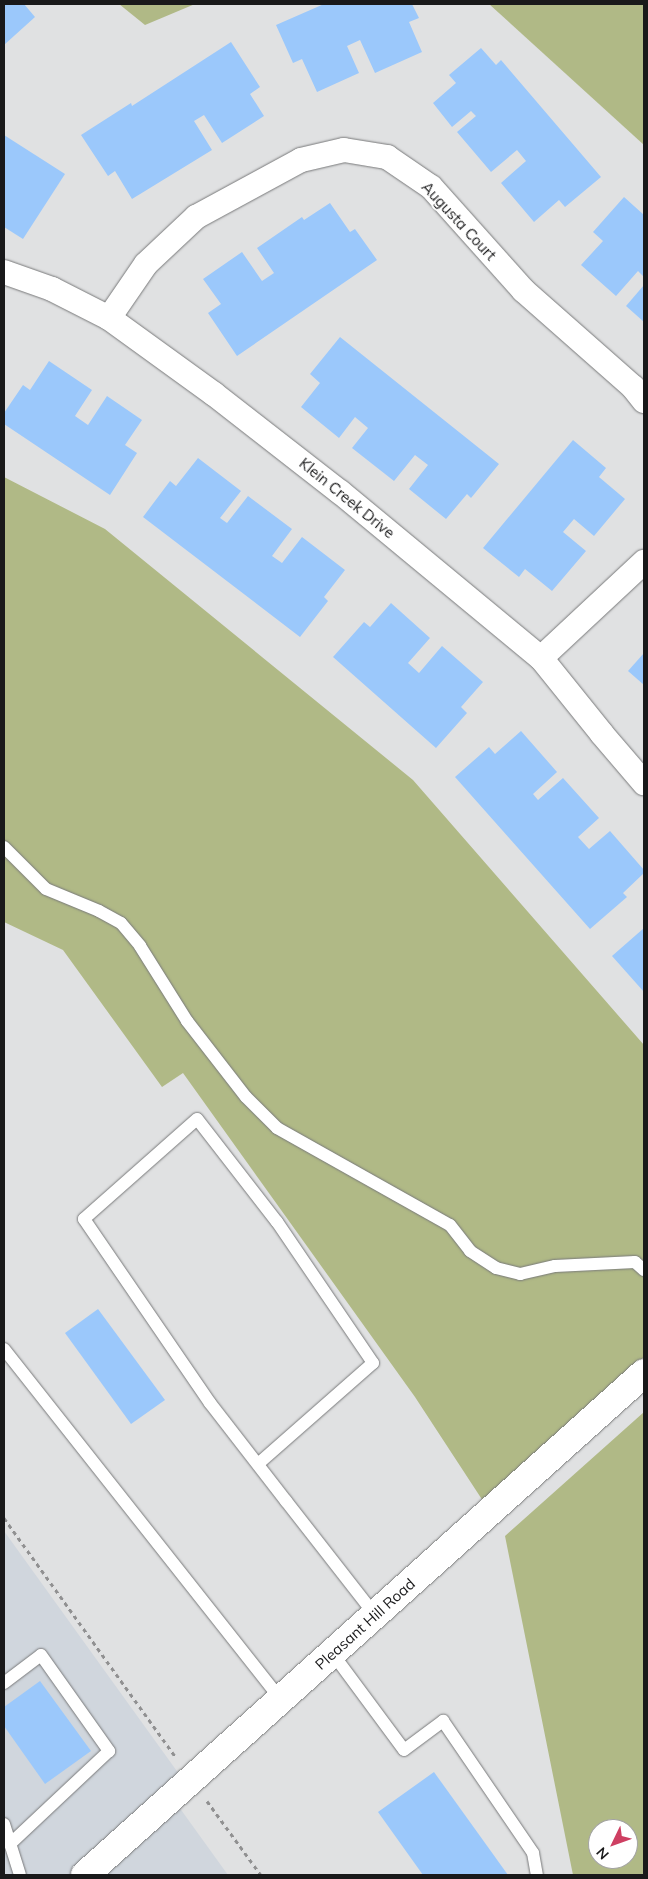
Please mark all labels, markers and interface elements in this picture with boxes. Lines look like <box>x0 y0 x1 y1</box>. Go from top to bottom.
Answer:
street label: Augusta Court <box>418 178 500 264</box>
street label: Klein Creek Drive <box>296 454 398 542</box>
street label: Pleasant Hill Road <box>311 1575 419 1673</box>
north arrow <box>588 1819 638 1869</box>
text: N <box>592 1843 613 1863</box>

